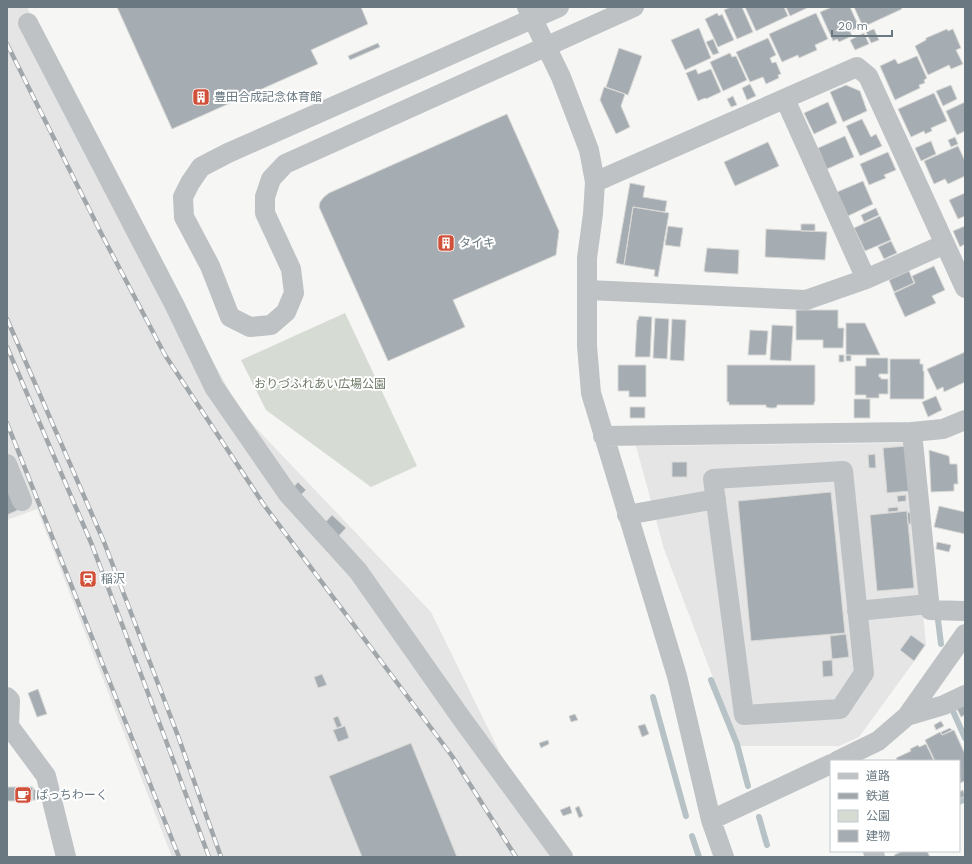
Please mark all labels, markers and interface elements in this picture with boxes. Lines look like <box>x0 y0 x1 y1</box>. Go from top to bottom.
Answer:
scale bar <box>832 12 892 38</box>
text: 20 m <box>838 19 868 33</box>
building icon: 豊田合成記念体育館 <box>191 87 211 107</box>
place label: 豊田合成記念体育館 <box>214 90 322 104</box>
building icon: タイキ <box>436 233 456 253</box>
place label: タイキ <box>459 236 495 250</box>
park label: おりづふれあい広場公園 <box>254 377 386 391</box>
station icon: 稲沢 <box>78 569 98 589</box>
place label: 稲沢 <box>101 572 125 586</box>
legend <box>830 760 960 852</box>
text: 道路 <box>866 769 890 783</box>
cafe icon: ぱっちわーく <box>13 785 33 805</box>
place label: ぱっちわーく <box>36 788 108 802</box>
text: 鉄道 <box>866 789 890 803</box>
text: 公園 <box>866 809 890 823</box>
text: 建物 <box>866 829 890 843</box>

